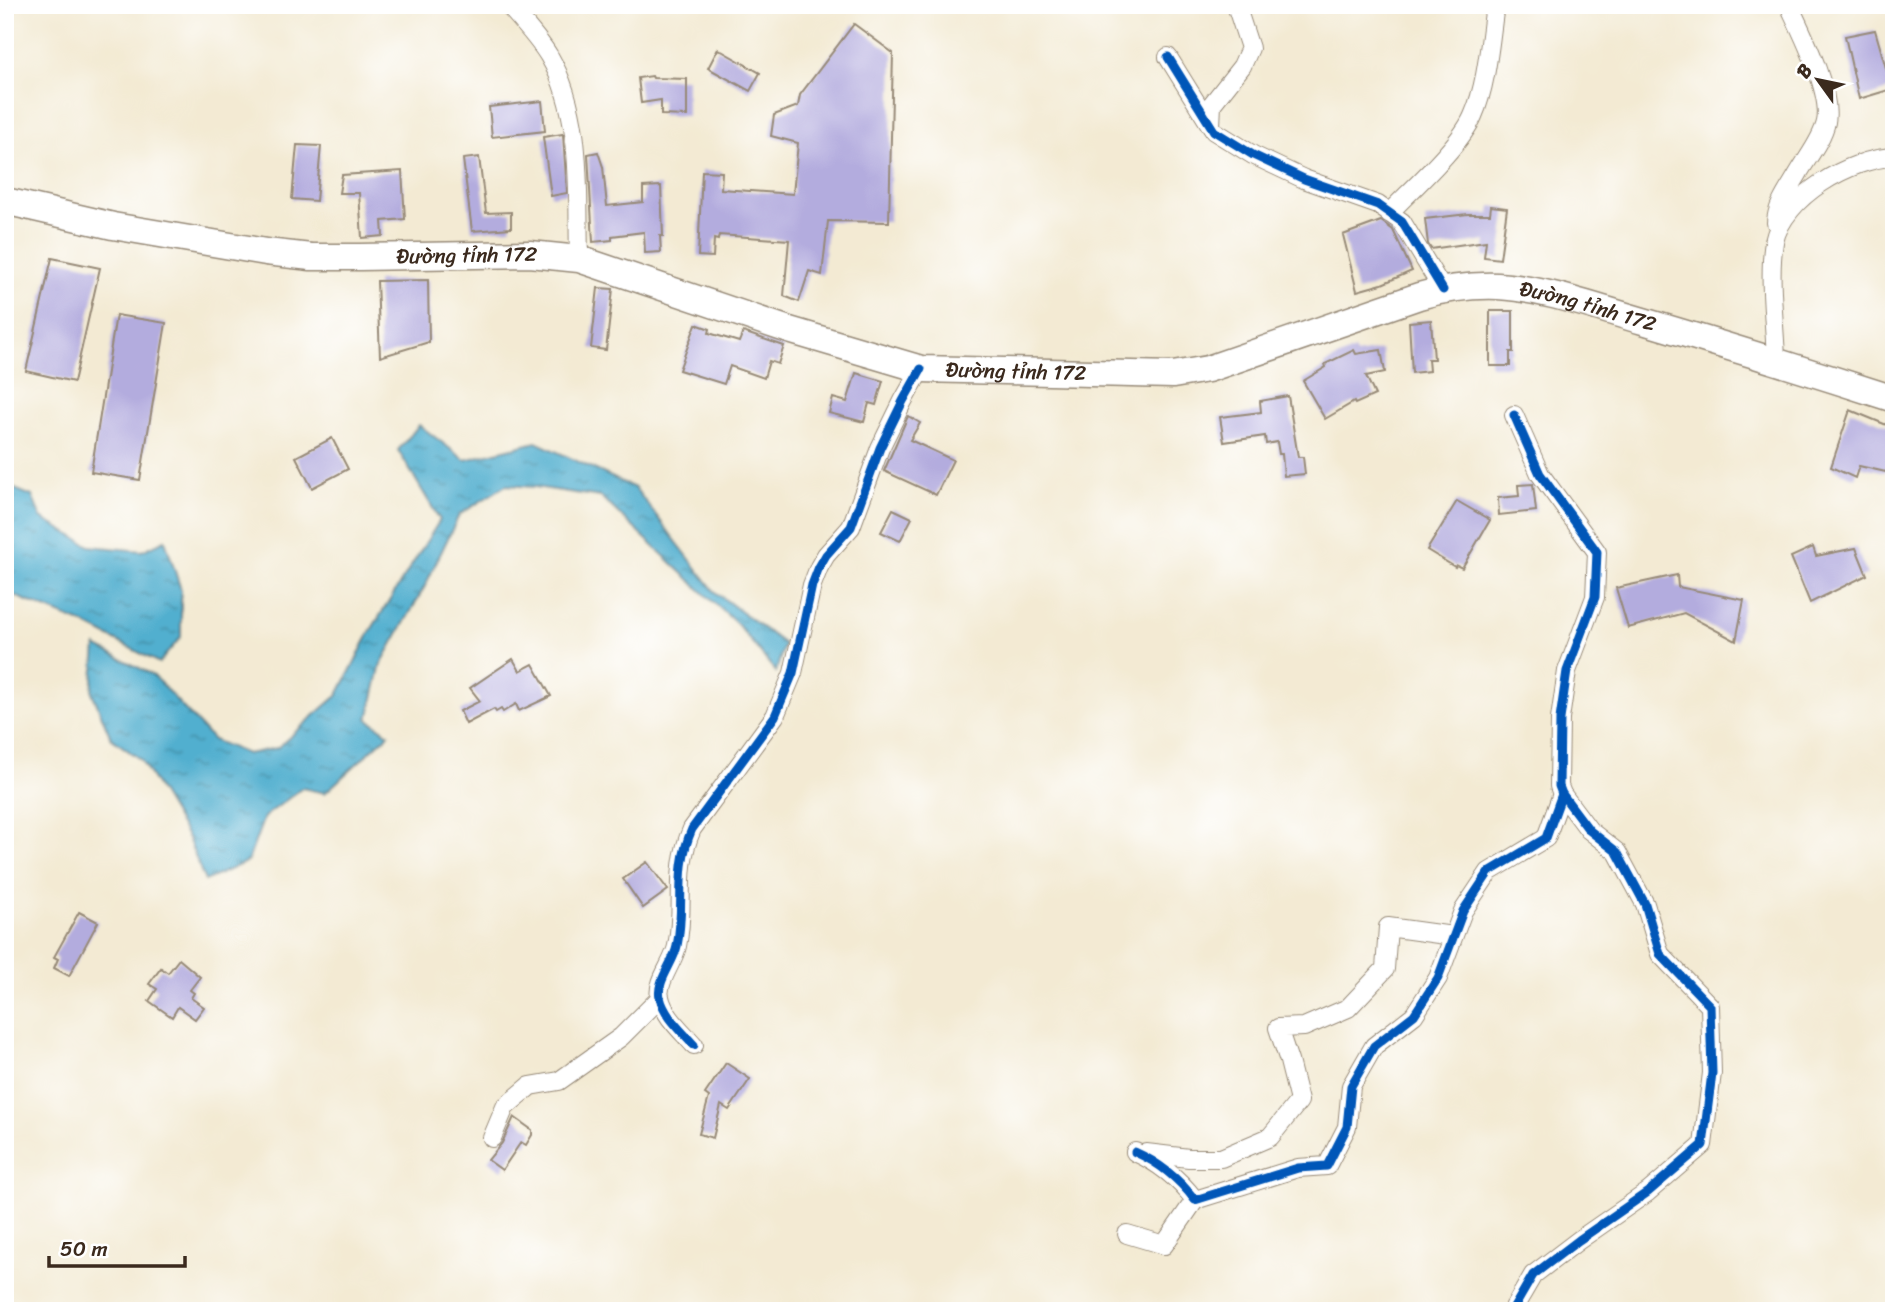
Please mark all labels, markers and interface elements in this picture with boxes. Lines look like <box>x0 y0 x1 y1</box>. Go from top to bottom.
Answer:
north arrow <box>1784 46 1854 116</box>
text: B <box>1787 57 1821 85</box>
street label: Đường tỉnh 172 <box>396 235 539 275</box>
street label: Đường tỉnh 172 <box>1517 270 1661 343</box>
street label: Đường tỉnh 172 <box>945 351 1087 392</box>
scale bar <box>49 1225 186 1269</box>
text: 50 m <box>60 1230 108 1268</box>

